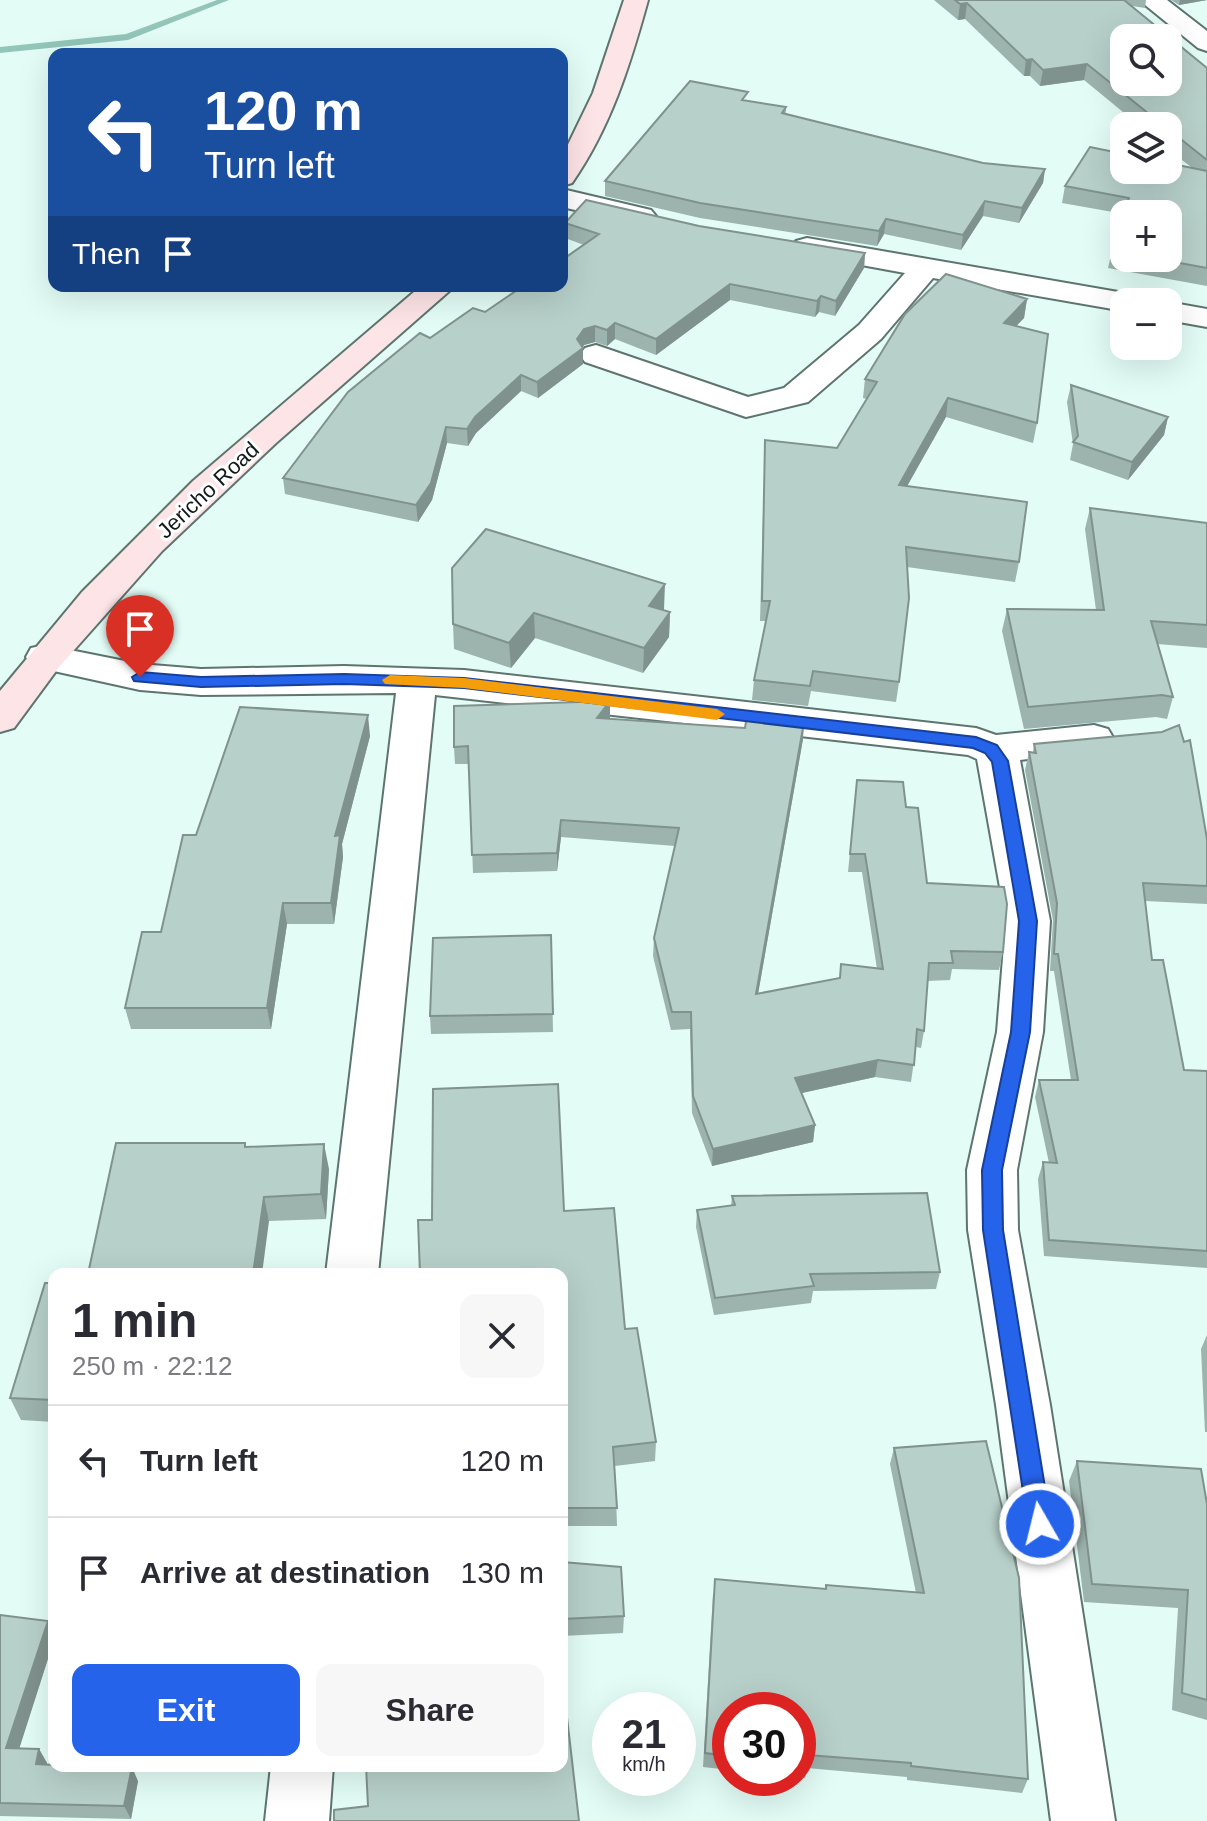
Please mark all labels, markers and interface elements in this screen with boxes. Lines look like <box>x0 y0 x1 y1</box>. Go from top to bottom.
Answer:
map controls <box>1110 24 1182 360</box>
button: search <box>1110 24 1182 96</box>
text: 120 m <box>204 79 363 142</box>
icon: left <box>72 80 176 184</box>
button: layers <box>1110 112 1182 184</box>
text: Turn left <box>204 145 335 186</box>
button: + <box>1110 200 1182 272</box>
icon: arrive <box>156 232 200 276</box>
text: Then <box>72 237 140 270</box>
button: − <box>1110 288 1182 360</box>
street label: Jericho Road <box>152 437 264 543</box>
pin <box>106 595 174 677</box>
icon: arrive <box>118 607 162 651</box>
text: 1 min <box>72 1294 197 1347</box>
button: close <box>460 1294 544 1378</box>
text: 250 m · 22:12 <box>72 1351 232 1381</box>
icon: left <box>72 1439 116 1483</box>
text: Turn left <box>140 1444 258 1477</box>
text: 120 m <box>461 1444 544 1477</box>
position arrow <box>998 1482 1082 1566</box>
icon: arrive <box>72 1551 116 1595</box>
text: Arrive at destination <box>140 1556 430 1589</box>
text: 130 m <box>461 1556 544 1589</box>
button: Exit <box>72 1664 300 1756</box>
button: Share <box>316 1664 544 1756</box>
speed limit sign: 30 <box>712 1692 816 1796</box>
text: 21 <box>622 1712 666 1756</box>
text: km/h <box>622 1753 666 1775</box>

